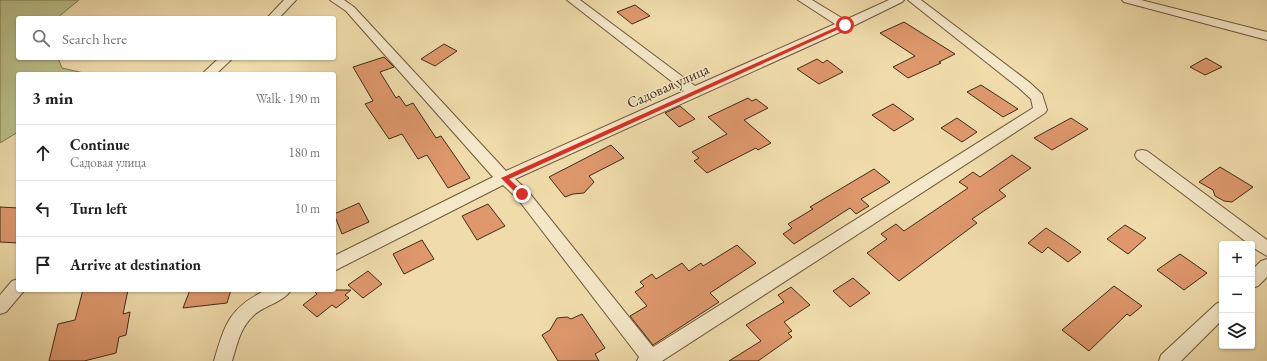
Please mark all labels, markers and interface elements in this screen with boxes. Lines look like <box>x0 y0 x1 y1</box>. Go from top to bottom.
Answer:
search box <box>16 16 336 60</box>
route start <box>836 16 854 34</box>
icon: search <box>30 27 52 49</box>
text: Search here <box>62 29 127 48</box>
street label: Садовая улица <box>624 59 712 112</box>
text: 3 min <box>32 87 73 109</box>
text: Walk · 190 m <box>256 90 320 107</box>
text: Continue <box>70 135 130 154</box>
icon: ahead <box>32 142 54 164</box>
text: 180 m <box>289 144 320 161</box>
text: Садовая улица <box>70 154 146 171</box>
route end <box>513 185 531 203</box>
icon: left <box>32 198 54 220</box>
text: Turn left <box>70 199 127 218</box>
text: 10 m <box>295 200 320 217</box>
map controls <box>1219 241 1255 349</box>
button: + <box>1219 241 1255 277</box>
icon: arrive <box>32 254 54 276</box>
text: Arrive at destination <box>70 255 201 274</box>
button: − <box>1219 277 1255 313</box>
button: layers <box>1219 313 1255 349</box>

